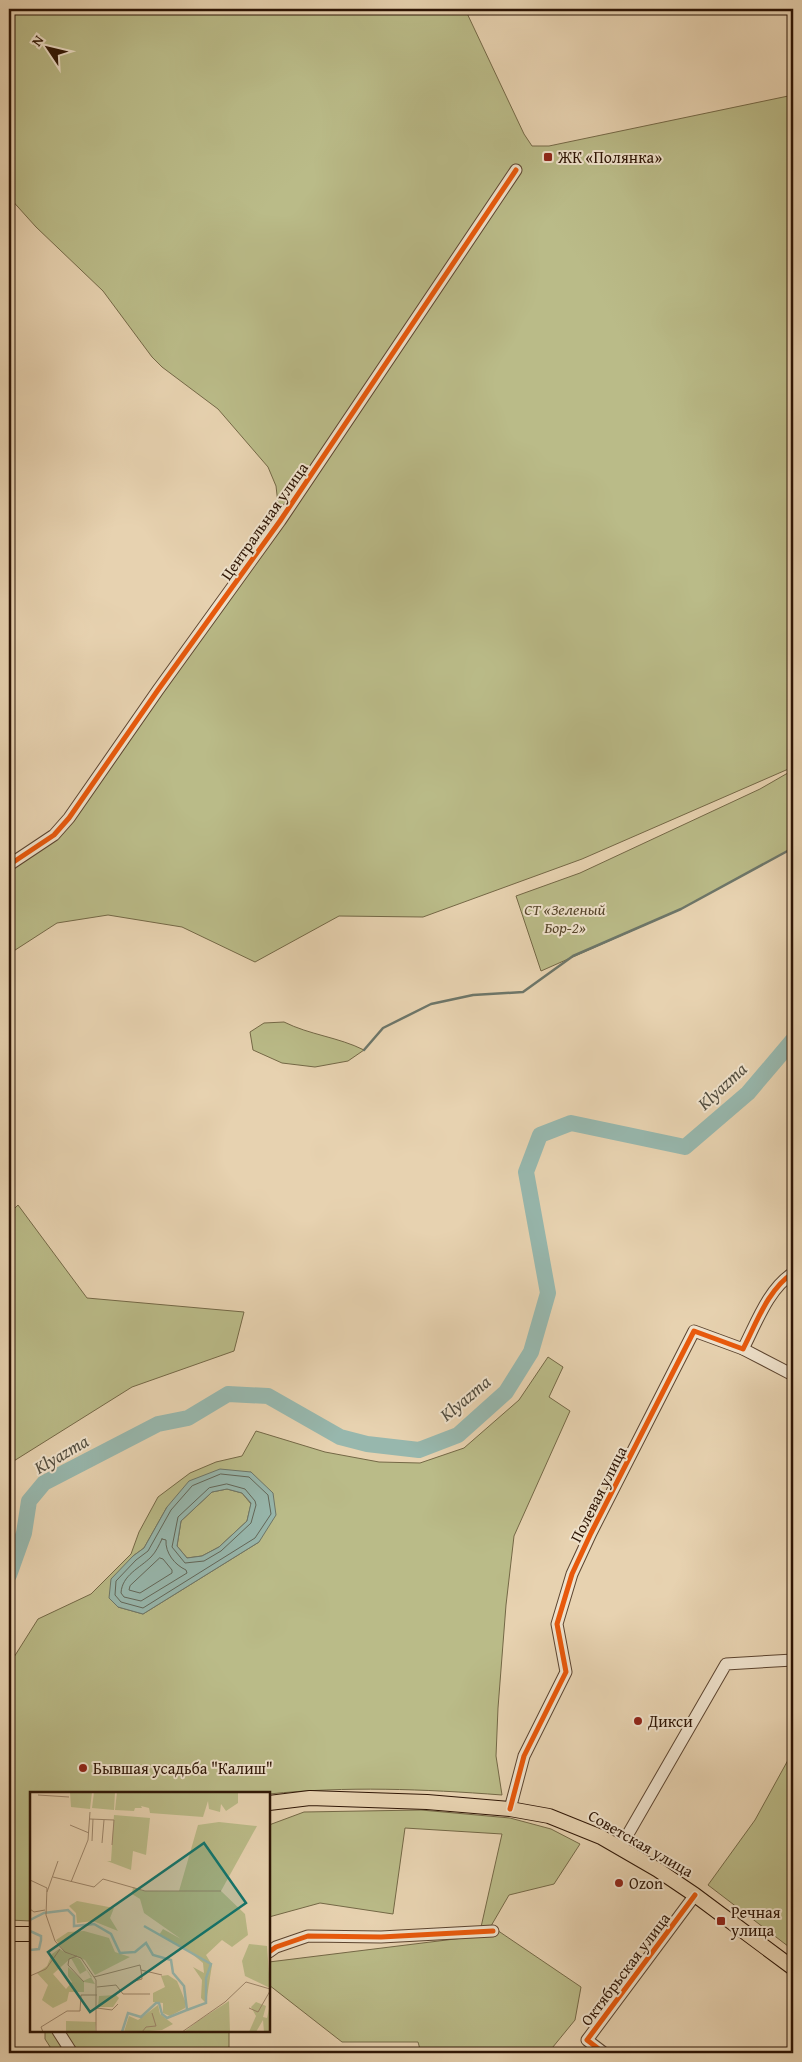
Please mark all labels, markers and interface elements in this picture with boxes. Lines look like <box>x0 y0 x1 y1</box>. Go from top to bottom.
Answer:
north arrow <box>22 22 72 72</box>
text: N <box>26 30 49 50</box>
place label: ЖК «Полянка» <box>557 145 662 169</box>
marker: ЖК «Полянка» <box>542 151 554 163</box>
street label: Центральная улица <box>214 457 314 585</box>
park label: СТ «Зеленый Бор-2» <box>524 897 606 939</box>
water label: Klyazma <box>690 1055 753 1117</box>
water label: Klyazma <box>433 1368 497 1428</box>
water label: Klyazma <box>28 1427 94 1481</box>
street label: Полевая улица <box>563 1441 633 1546</box>
place label: Дикси <box>647 1709 693 1733</box>
marker: Дикси <box>632 1715 644 1727</box>
place label: Бывшая усадьба "Калиш" <box>93 1756 273 1780</box>
marker: Бывшая усадьба "Калиш" <box>77 1762 89 1774</box>
inset map <box>30 1792 270 2032</box>
street label: Советская улица <box>584 1803 698 1883</box>
place label: Ozon <box>629 1871 663 1895</box>
marker: Ozon <box>613 1877 625 1889</box>
place label: Речная улица <box>730 1900 781 1942</box>
street label: Октябрьская улица <box>574 1907 676 2031</box>
marker: Речная улица <box>715 1915 727 1927</box>

